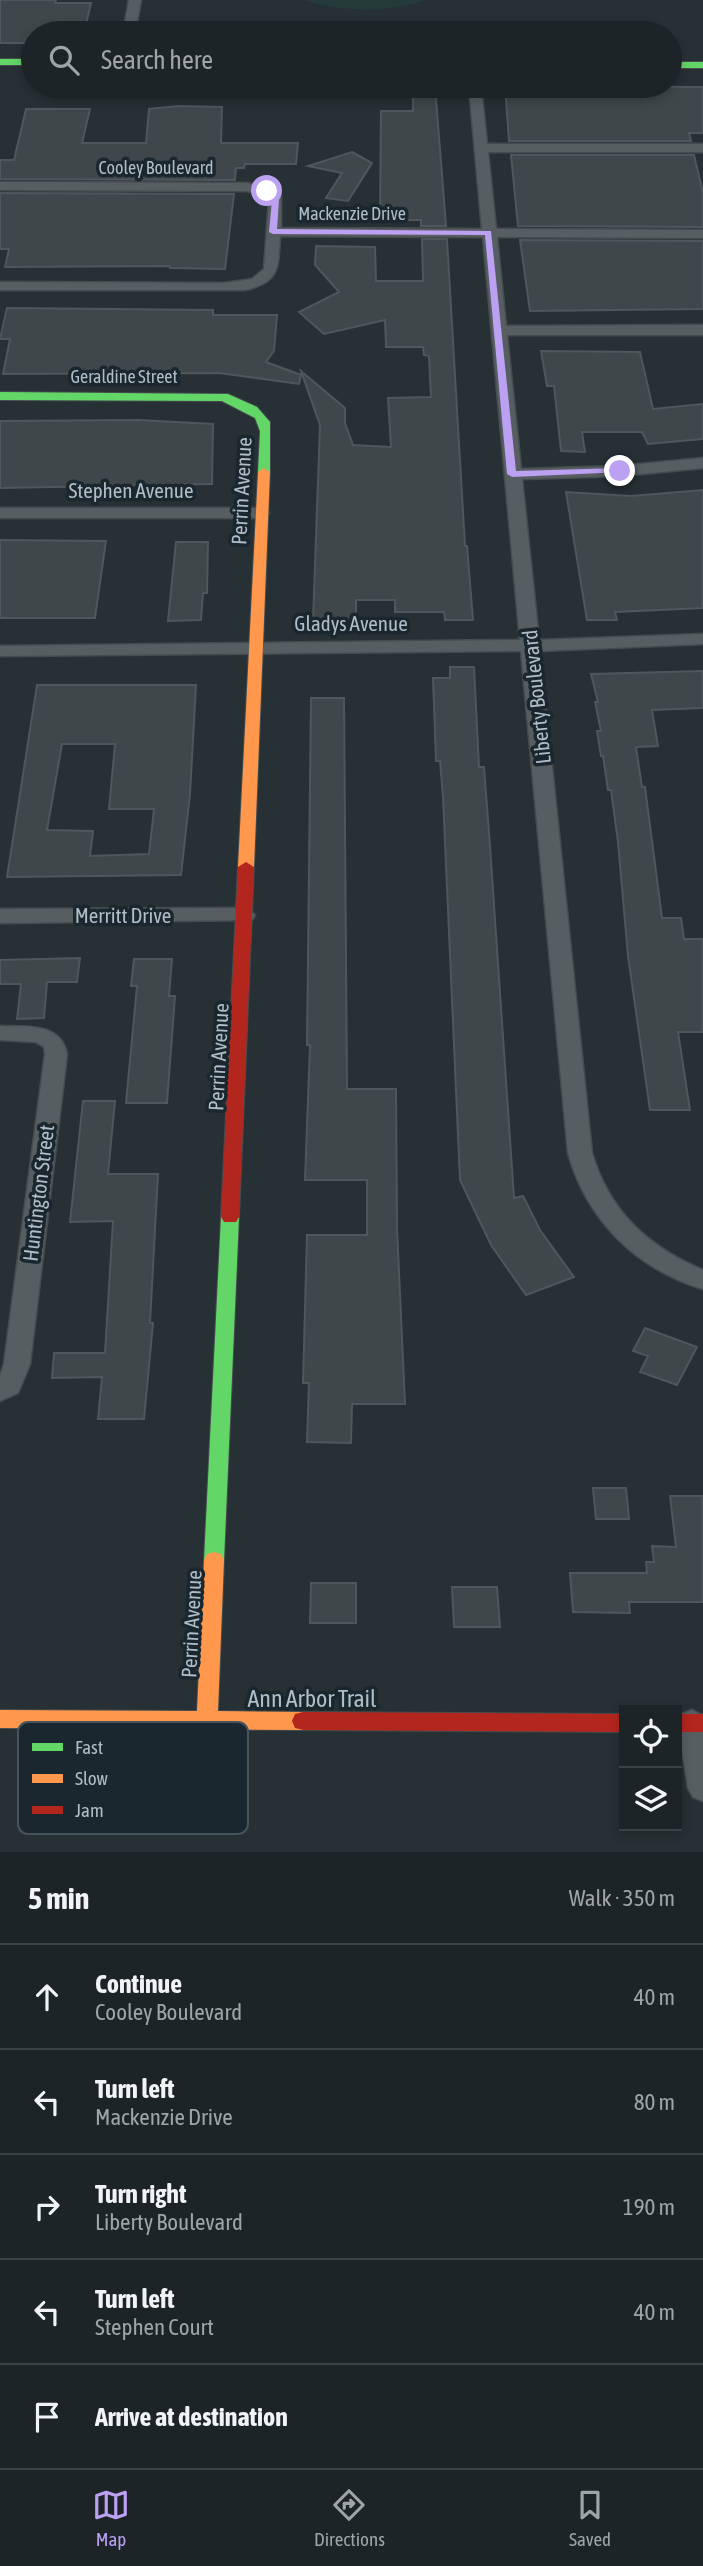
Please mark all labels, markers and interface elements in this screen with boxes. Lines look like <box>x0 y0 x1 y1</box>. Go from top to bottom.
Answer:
search box <box>21 21 682 98</box>
icon: search <box>45 41 83 79</box>
text: Search here <box>101 45 213 75</box>
street label: Cooley Boulevard <box>98 157 214 178</box>
route start <box>251 175 282 206</box>
street label: Mackenzie Drive <box>298 203 406 224</box>
street label: Geraldine Street <box>70 366 178 387</box>
street label: Perrin Avenue <box>226 436 256 546</box>
route end <box>604 455 635 486</box>
street label: Stephen Avenue <box>68 478 194 502</box>
street label: Gladys Avenue <box>294 611 408 635</box>
street label: Liberty Boulevard <box>517 629 555 765</box>
street label: Merritt Drive <box>75 903 171 927</box>
street label: Perrin Avenue <box>203 1002 233 1112</box>
street label: Huntington Street <box>18 1123 58 1263</box>
street label: Perrin Avenue <box>176 1569 206 1679</box>
street label: Ann Arbor Trail <box>248 1685 377 1712</box>
map controls <box>619 1705 682 1831</box>
button: locate <box>619 1705 682 1768</box>
legend <box>18 1722 248 1834</box>
text: Fast <box>75 1736 103 1758</box>
text: Slow <box>75 1767 109 1789</box>
button: layers <box>619 1768 682 1831</box>
text: Jam <box>75 1799 104 1821</box>
text: 5 min <box>28 1881 89 1915</box>
text: Walk · 350 m <box>569 1885 675 1911</box>
text: Continue <box>95 1969 182 1999</box>
icon: ahead <box>28 1978 66 2016</box>
text: 40 m <box>634 1984 675 2010</box>
text: Cooley Boulevard <box>95 1999 242 2025</box>
text: Turn left <box>95 2074 175 2104</box>
icon: left <box>28 2083 66 2121</box>
text: 80 m <box>634 2089 675 2115</box>
text: Mackenzie Drive <box>95 2104 233 2130</box>
text: Turn right <box>95 2179 186 2209</box>
icon: right <box>28 2188 66 2226</box>
text: 190 m <box>623 2194 675 2220</box>
text: Liberty Boulevard <box>95 2209 243 2235</box>
text: Turn left <box>95 2284 175 2314</box>
icon: left <box>28 2293 66 2331</box>
text: 40 m <box>634 2299 675 2325</box>
text: Stephen Court <box>95 2314 214 2340</box>
icon: arrive <box>28 2398 66 2436</box>
text: Arrive at destination <box>95 2402 288 2432</box>
tab: Map <box>92 2486 130 2550</box>
tab: Directions <box>314 2486 385 2550</box>
tab: Saved <box>569 2486 611 2550</box>

